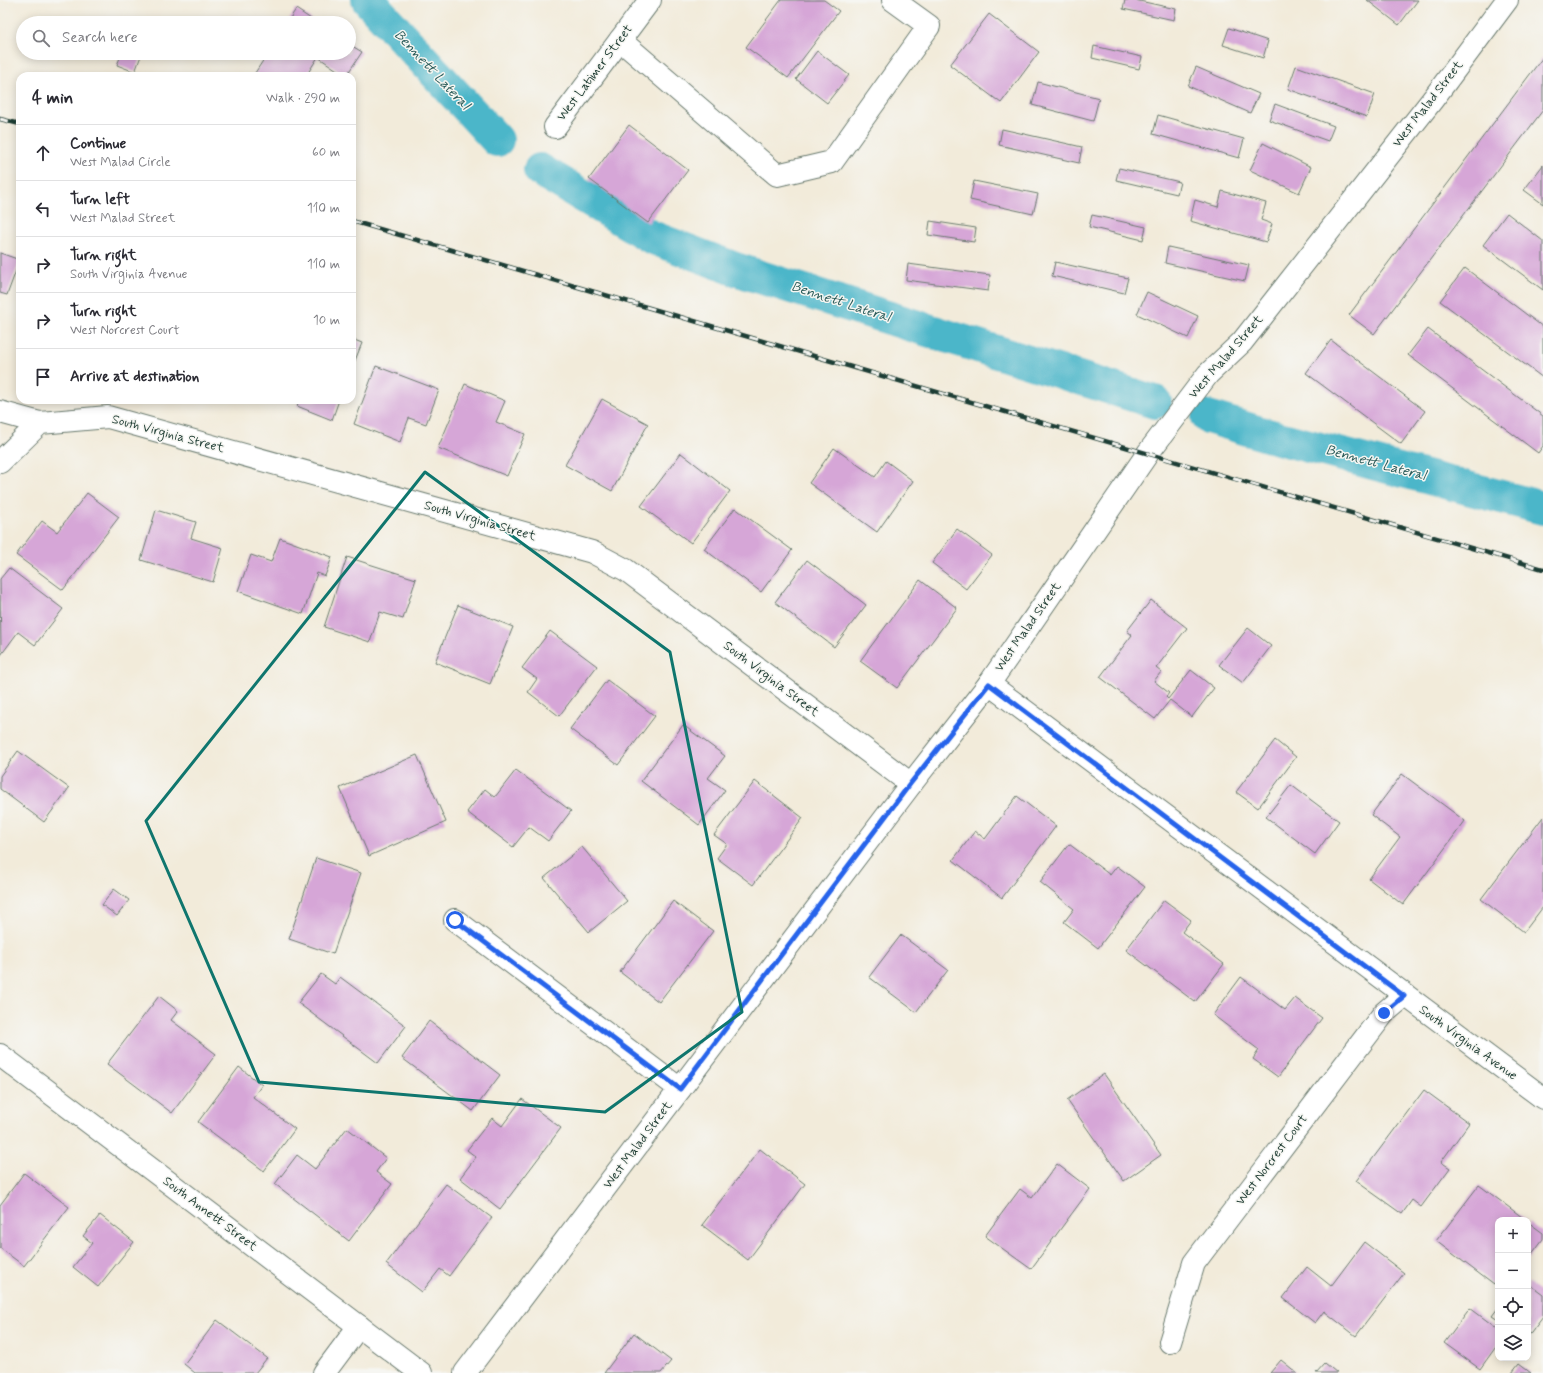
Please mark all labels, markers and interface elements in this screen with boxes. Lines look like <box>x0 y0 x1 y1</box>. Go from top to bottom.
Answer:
search box <box>16 16 356 60</box>
street label: West Latimer Street <box>553 21 637 125</box>
water label: Bennett Lateral <box>390 26 475 115</box>
icon: search <box>30 27 52 49</box>
text: Search here <box>62 28 138 48</box>
street label: West Malad Street <box>1389 57 1467 151</box>
text: 4 min <box>32 87 73 109</box>
text: Walk · 290 m <box>266 90 340 107</box>
text: Continue <box>70 134 126 154</box>
icon: ahead <box>32 142 54 164</box>
text: 60 m <box>312 144 340 161</box>
text: West Malad Circle <box>70 154 171 171</box>
text: Turn left <box>70 190 130 210</box>
icon: left <box>32 198 54 220</box>
text: 110 m <box>307 200 340 217</box>
text: West Malad Street <box>70 210 175 227</box>
text: Turn right <box>70 246 137 266</box>
icon: right <box>32 254 54 276</box>
text: 110 m <box>307 256 340 273</box>
text: South Virginia Avenue <box>70 266 187 283</box>
water label: Bennett Lateral <box>789 277 894 327</box>
text: Turn right <box>70 302 137 322</box>
icon: right <box>32 310 54 332</box>
street label: West Malad Street <box>1185 311 1267 402</box>
text: 10 m <box>313 312 340 329</box>
text: West Norcrest Court <box>70 322 180 339</box>
icon: arrive <box>32 366 54 388</box>
text: Arrive at destination <box>70 367 199 387</box>
street label: South Virginia Street <box>110 411 226 458</box>
water label: Bennett Lateral <box>1324 441 1430 485</box>
street label: South Virginia Street <box>422 497 538 546</box>
street label: West Malad Street <box>991 579 1065 675</box>
street label: South Virginia Street <box>719 637 822 722</box>
route start <box>446 911 464 929</box>
street label: South Virginia Avenue <box>1415 1002 1521 1085</box>
route end <box>1375 1004 1393 1022</box>
street label: West Malad Street <box>600 1098 677 1192</box>
street label: West Norcrest Court <box>1232 1111 1312 1209</box>
street label: South Annett Street <box>159 1173 261 1255</box>
map controls <box>1495 1217 1531 1361</box>
button: + <box>1495 1217 1531 1253</box>
button: − <box>1495 1253 1531 1289</box>
button: locate <box>1495 1289 1531 1325</box>
button: layers <box>1495 1325 1531 1361</box>

